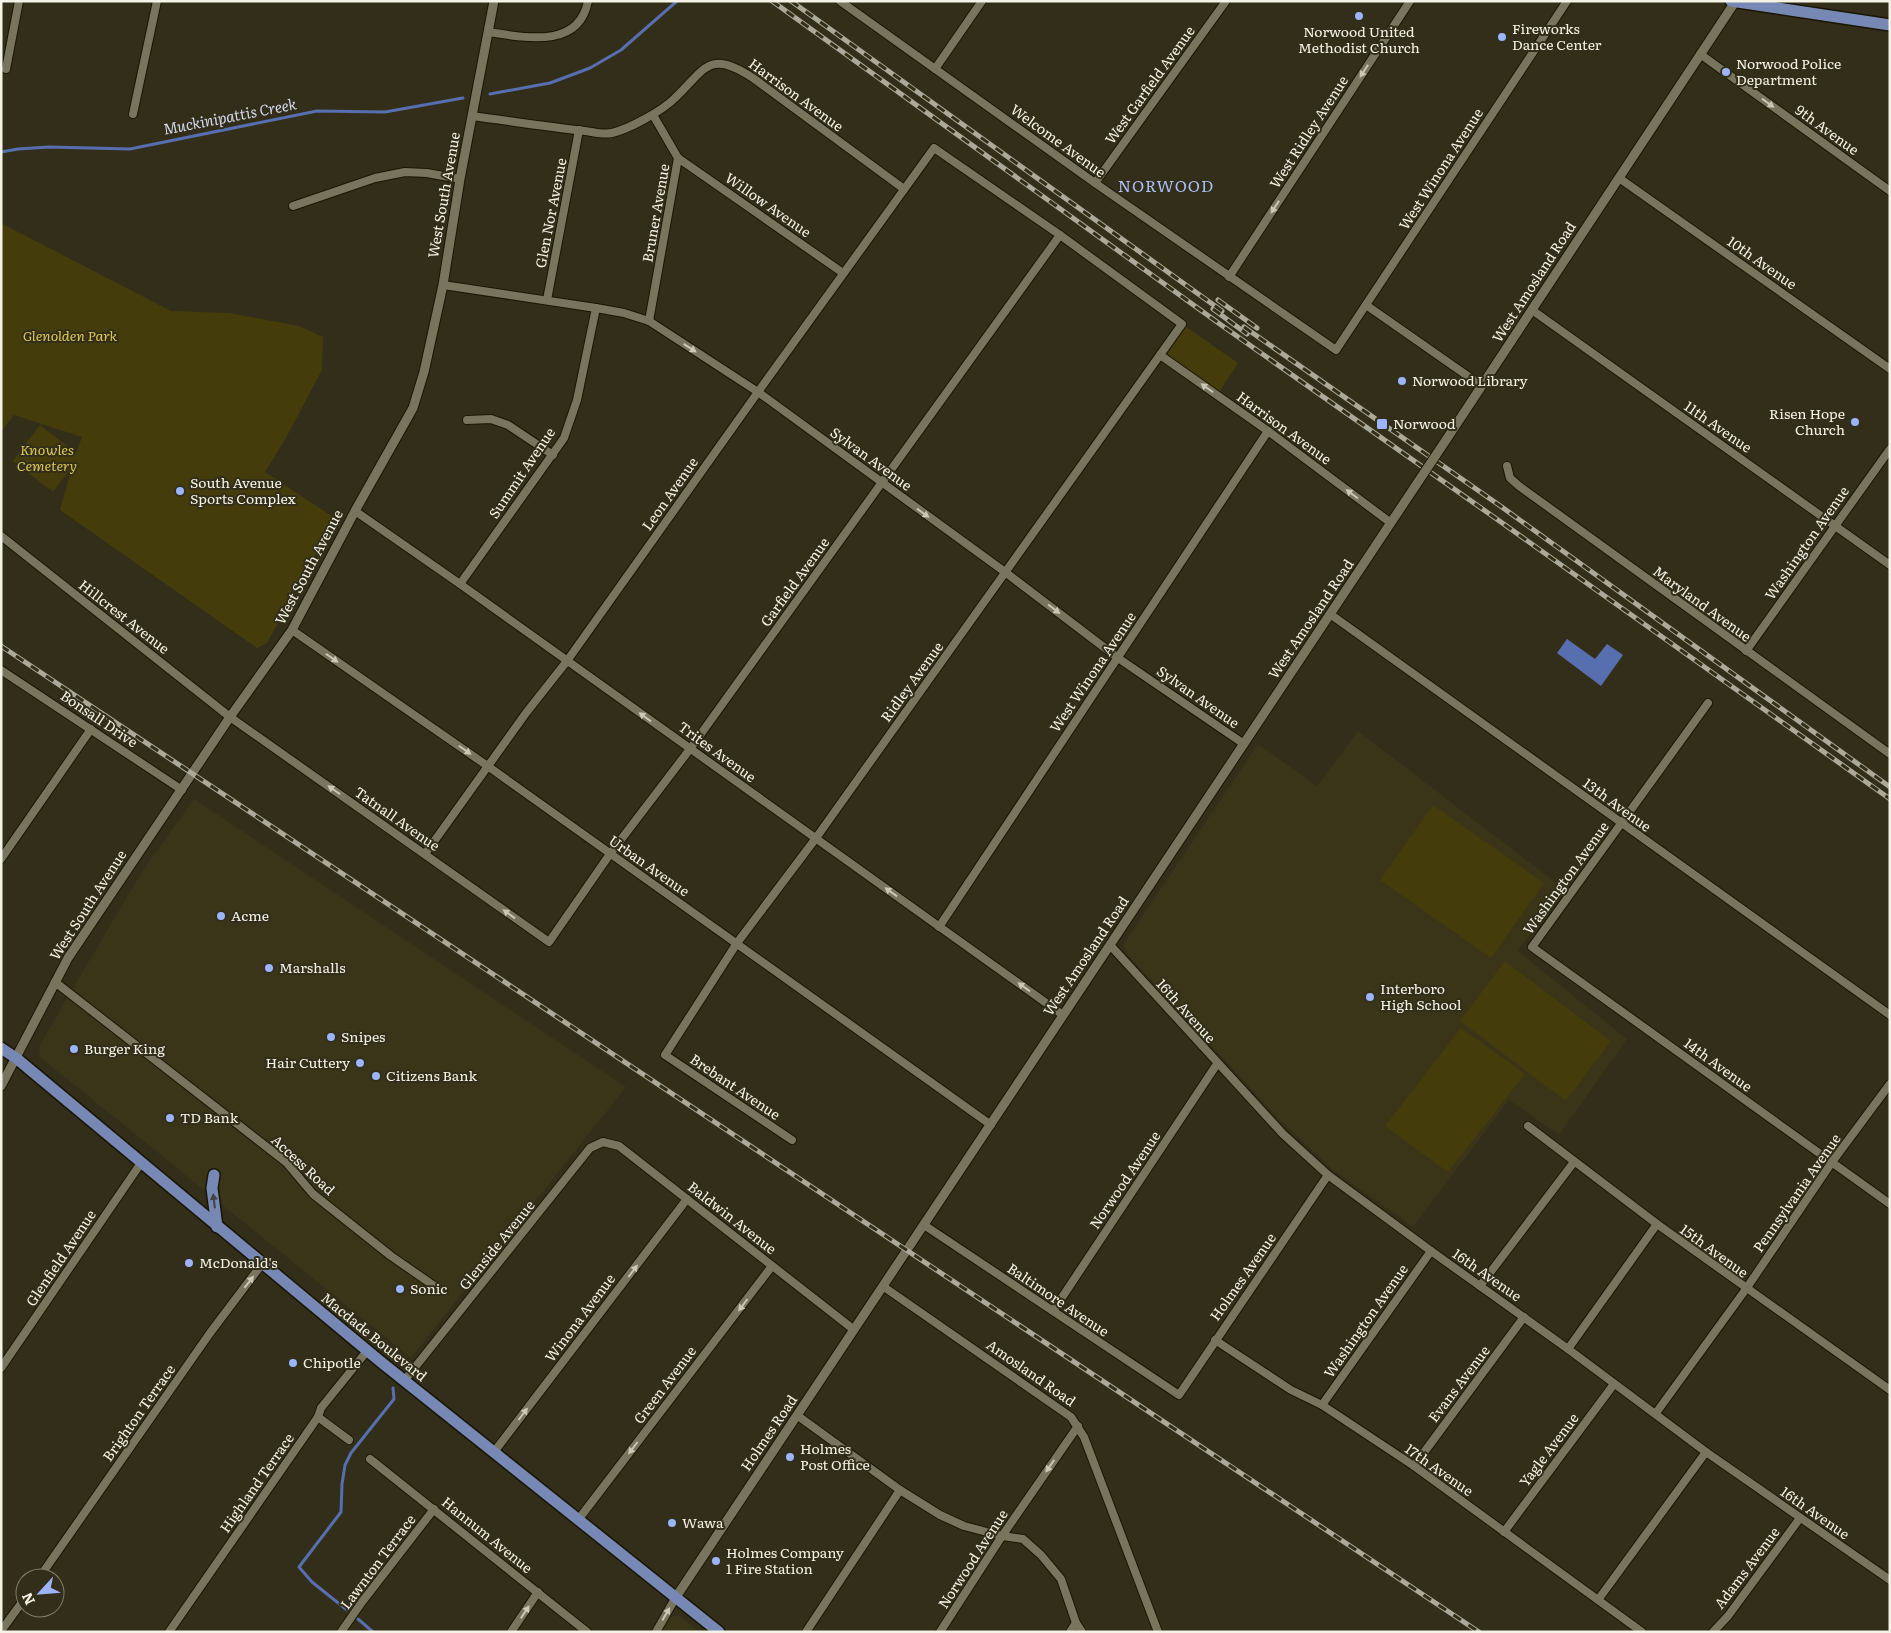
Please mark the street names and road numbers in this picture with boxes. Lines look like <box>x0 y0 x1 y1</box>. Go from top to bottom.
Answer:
street label: West Garfield Avenue <box>1100 21 1199 147</box>
street label: Harrison Avenue <box>745 53 848 135</box>
street label: West Ridley Avenue <box>1264 71 1352 192</box>
street label: Welcome Avenue <box>1007 99 1110 182</box>
street label: 9th Avenue <box>1792 99 1863 159</box>
street label: West Winona Avenue <box>1393 104 1487 233</box>
street label: West South Avenue <box>422 130 464 259</box>
street label: Glen Nor Avenue <box>530 156 571 270</box>
street label: Bruner Avenue <box>637 162 674 264</box>
street label: Willow Avenue <box>721 167 816 241</box>
street label: West Amosland Road <box>1487 217 1580 346</box>
street label: 10th Avenue <box>1724 231 1801 294</box>
street label: Harrison Avenue <box>1233 386 1336 468</box>
street label: 11th Avenue <box>1681 396 1756 457</box>
street label: Sylvan Avenue <box>827 422 917 495</box>
street label: Summit Avenue <box>483 423 559 522</box>
street label: Leon Avenue <box>636 453 702 534</box>
street label: Washington Avenue <box>1759 482 1853 603</box>
street label: West South Avenue <box>269 506 347 628</box>
street label: Garfield Avenue <box>755 533 833 630</box>
street label: West Amosland Road <box>1263 554 1358 682</box>
street label: Maryland Avenue <box>1649 561 1756 646</box>
street label: Hillcrest Avenue <box>75 574 174 658</box>
street label: West Winona Avenue <box>1044 607 1140 736</box>
street label: Ridley Avenue <box>875 637 947 726</box>
street label: Sylvan Avenue <box>1153 660 1244 732</box>
street label: Bonsall Drive <box>57 685 142 751</box>
street label: Trites Avenue <box>675 716 761 786</box>
street label: 13th Avenue <box>1579 773 1656 836</box>
street label: Tatnall Avenue <box>351 781 444 855</box>
street label: Washington Avenue <box>1518 817 1613 938</box>
street label: Urban Avenue <box>605 830 694 900</box>
street label: West South Avenue <box>44 846 130 963</box>
street label: West Amosland Road <box>1038 891 1133 1019</box>
street label: 16th Avenue <box>1153 974 1221 1047</box>
street label: 14th Avenue <box>1680 1033 1757 1096</box>
street label: Brebant Avenue <box>686 1049 785 1124</box>
street label: Norwood Avenue <box>1084 1126 1164 1232</box>
street label: Access Road <box>267 1129 340 1199</box>
street label: Pennsylvania Avenue <box>1748 1129 1845 1256</box>
street label: Baldwin Avenue <box>684 1176 781 1258</box>
street label: Glenside Avenue <box>454 1195 539 1293</box>
street label: Glenfield Avenue <box>20 1205 100 1310</box>
street label: 15th Avenue <box>1676 1219 1753 1282</box>
street label: Holmes Avenue <box>1204 1228 1280 1324</box>
street label: 16th Avenue <box>1449 1243 1526 1305</box>
street label: Baltimore Avenue <box>1004 1258 1113 1341</box>
street label: Washington Avenue <box>1318 1260 1412 1381</box>
street label: Winona Avenue <box>539 1269 619 1366</box>
street label: Macdade Boulevard <box>317 1287 432 1386</box>
street label: Amosland Road <box>983 1334 1080 1411</box>
street label: Green Avenue <box>628 1341 700 1427</box>
street label: Evans Avenue <box>1423 1341 1494 1426</box>
street label: Brighton Terrace <box>97 1360 179 1465</box>
street label: Holmes Road <box>735 1390 801 1474</box>
street label: Yagle Avenue <box>1514 1408 1583 1490</box>
street label: Highland Terrace <box>214 1429 298 1536</box>
street label: 17th Avenue <box>1401 1438 1478 1500</box>
street label: 16th Avenue <box>1777 1481 1854 1543</box>
street label: Hannum Avenue <box>438 1491 537 1577</box>
street label: Norwood Avenue <box>933 1505 1012 1612</box>
street label: Lawnton Terrace <box>335 1510 419 1613</box>
street label: Adams Avenue <box>1709 1522 1784 1613</box>

